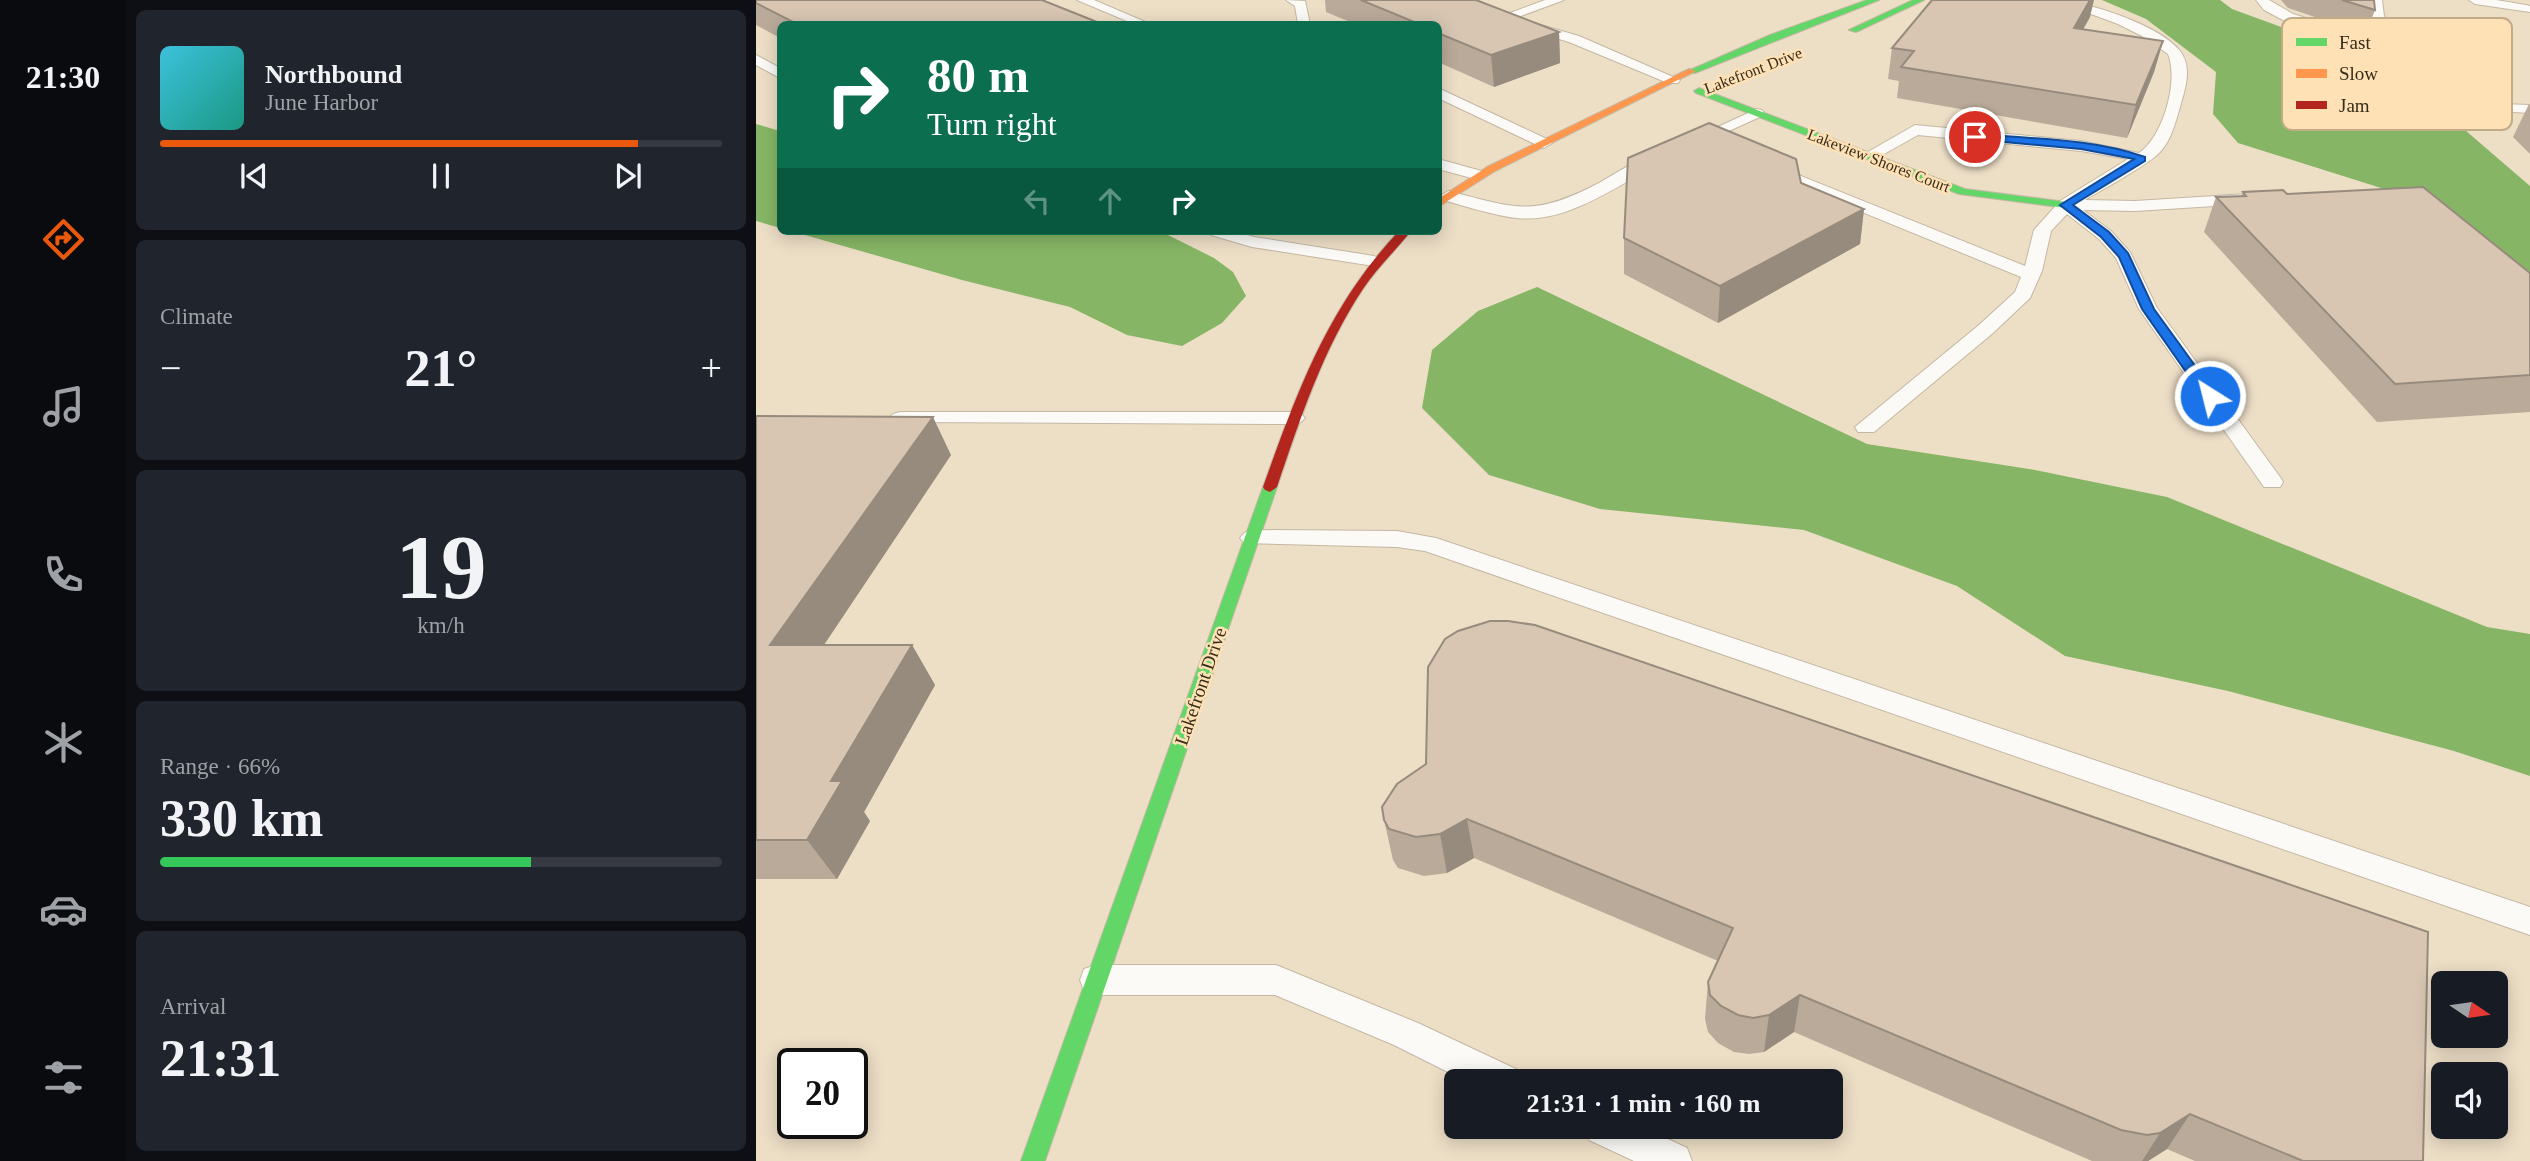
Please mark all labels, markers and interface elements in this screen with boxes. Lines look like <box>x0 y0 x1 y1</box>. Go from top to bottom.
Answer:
legend <box>2282 18 2512 130</box>
text: Fast <box>2339 32 2371 53</box>
street label: Lakefront Drive <box>1702 44 1805 97</box>
text: 80 m <box>927 48 1029 103</box>
icon: right <box>812 49 903 140</box>
text: 21:30 <box>26 59 100 95</box>
text: Northbound <box>265 60 402 89</box>
text: Slow <box>2339 63 2378 84</box>
text: June Harbor <box>265 90 378 115</box>
text: Jam <box>2339 95 2370 116</box>
text: Turn right <box>927 106 1057 142</box>
pin <box>1945 107 2005 167</box>
icon: arrive <box>1956 118 1994 156</box>
street label: Lakeview Shores Court <box>1805 125 1953 196</box>
icon: previous <box>235 157 273 195</box>
icon: pause <box>422 157 460 195</box>
icon: next <box>609 157 647 195</box>
icon: left <box>1018 182 1056 220</box>
icon: ahead <box>1091 182 1129 220</box>
icon: right <box>1164 182 1202 220</box>
icon: directions <box>39 215 88 264</box>
text: Climate <box>160 304 233 329</box>
text: 21° <box>405 340 477 397</box>
text: − <box>160 347 181 389</box>
text: + <box>701 347 722 389</box>
position arrow <box>2173 359 2247 433</box>
icon: music <box>39 382 88 431</box>
text: 19 <box>396 517 487 618</box>
icon: phone <box>39 550 88 599</box>
text: km/h <box>417 613 465 638</box>
street label: Lakefront Drive <box>1171 625 1230 748</box>
icon: climate <box>39 718 88 767</box>
text: Range · 66% <box>160 754 280 779</box>
text: 330 km <box>160 790 323 847</box>
icon: car <box>39 885 88 934</box>
north arrow <box>2431 971 2508 1048</box>
map controls <box>2431 971 2508 1139</box>
text: Arrival <box>160 994 226 1019</box>
text: 21:31 <box>160 1030 281 1087</box>
speed limit sign: 20 <box>777 1048 868 1139</box>
icon: filters <box>39 1053 88 1102</box>
button: sound <box>2431 1062 2508 1139</box>
text: 21:31 · 1 min · 160 m <box>1527 1089 1761 1118</box>

